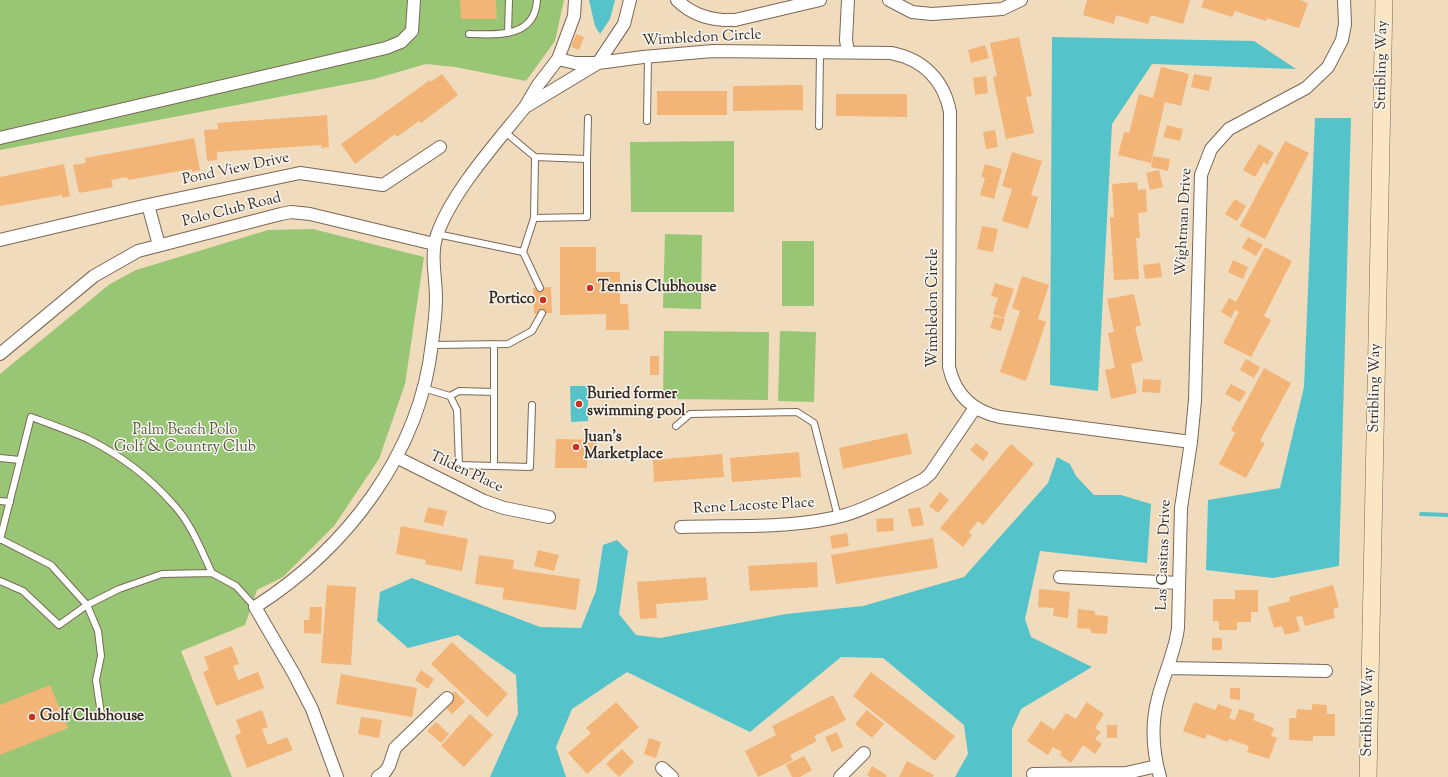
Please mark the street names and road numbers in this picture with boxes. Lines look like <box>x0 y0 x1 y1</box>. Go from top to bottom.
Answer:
street label: Stribling Way <box>1373 20 1393 110</box>
street label: Wimbledon Circle <box>642 27 762 51</box>
street label: Pond View Drive <box>181 150 291 190</box>
street label: Wightman Drive <box>1173 167 1197 277</box>
street label: Polo Club Road <box>181 190 283 232</box>
street label: Wimbledon Circle <box>925 248 943 368</box>
street label: Stribling Way <box>1366 343 1386 433</box>
street label: Tilden Place <box>427 448 505 498</box>
street label: Rene Lacoste Place <box>693 495 815 519</box>
street label: Las Casitas Drive <box>1154 499 1176 611</box>
street label: Stribling Way <box>1359 667 1379 757</box>

